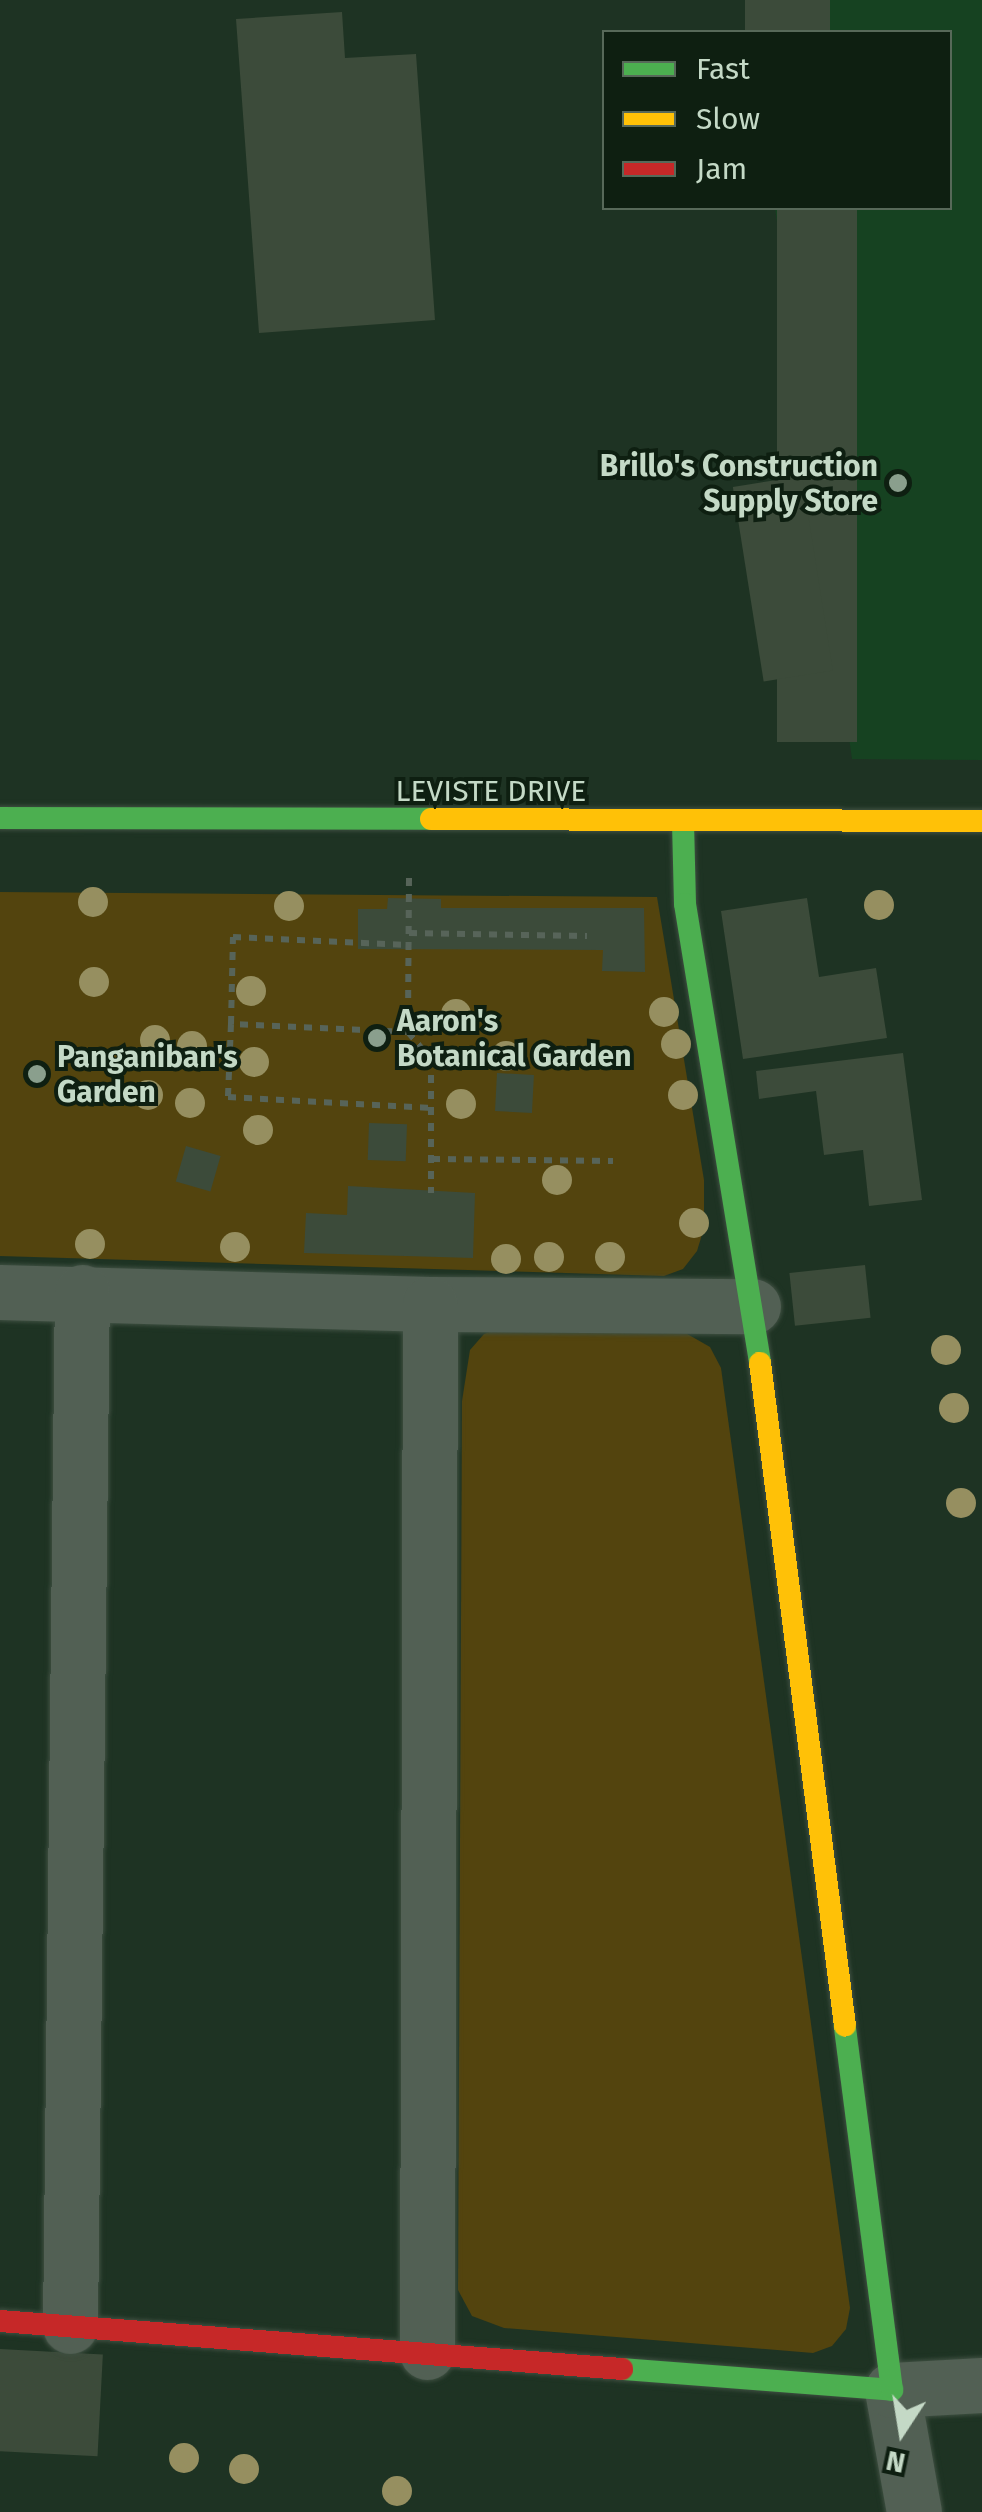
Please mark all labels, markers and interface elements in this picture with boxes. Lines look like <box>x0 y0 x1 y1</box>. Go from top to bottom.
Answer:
legend <box>602 30 952 210</box>
text: Fast <box>696 51 750 87</box>
text: Slow <box>696 101 760 137</box>
text: Jam <box>696 151 747 187</box>
place label: Brillo's Construction Supply Store <box>600 448 878 518</box>
marker: Brillo's Construction Supply Store <box>887 472 909 494</box>
street label: LEVISTE DRIVE <box>396 773 586 809</box>
place label: Aaron's Botanical Garden <box>397 1003 631 1074</box>
marker: Aaron's Botanical Garden <box>366 1027 388 1049</box>
place label: Panganiban's Garden <box>57 1039 238 1110</box>
marker: Panganiban's Garden <box>26 1063 48 1085</box>
north arrow <box>852 2382 952 2482</box>
text: N <box>883 2444 908 2480</box>

